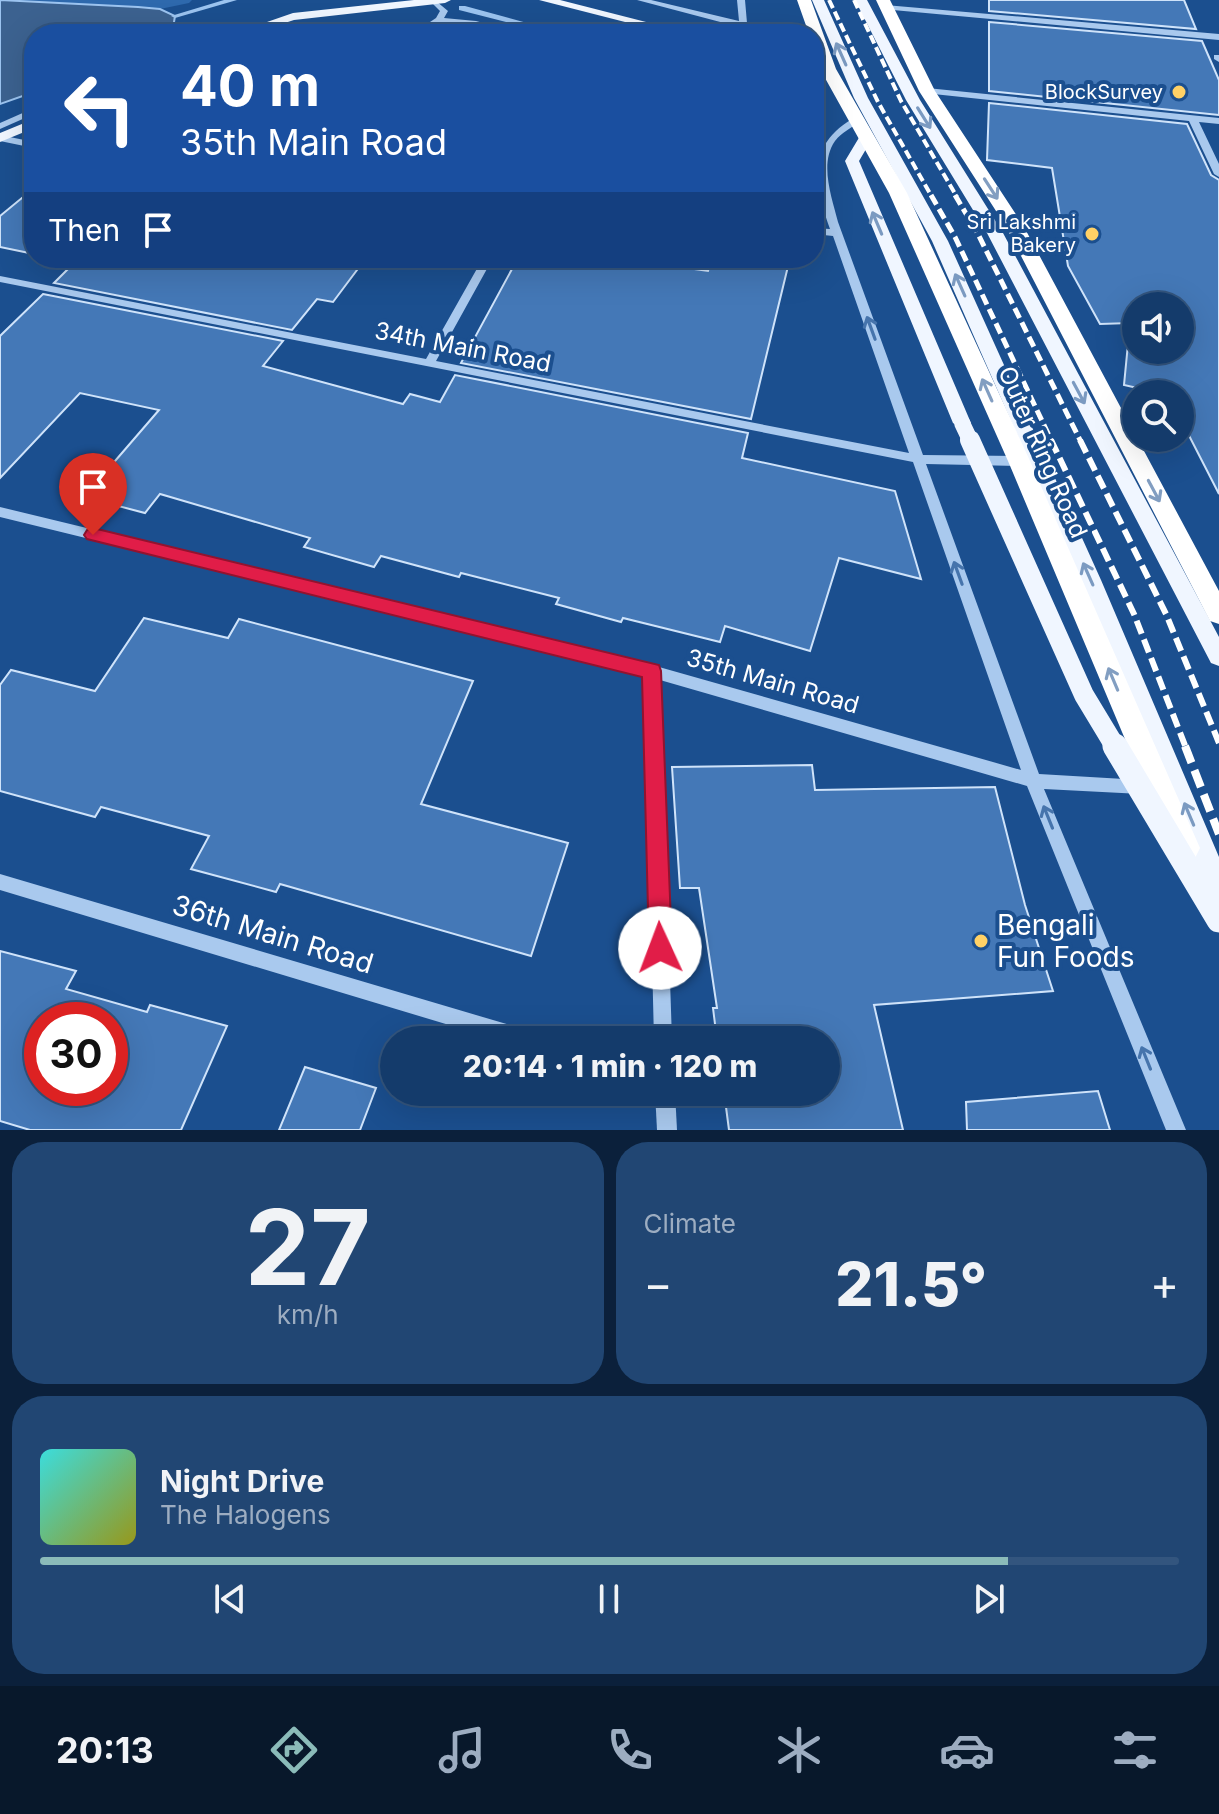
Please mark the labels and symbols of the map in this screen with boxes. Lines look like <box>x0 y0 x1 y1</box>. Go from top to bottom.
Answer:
one-way arrow <box>833 43 848 67</box>
place label: BlockSurvey <box>1045 80 1163 104</box>
marker: BlockSurvey <box>1170 83 1188 101</box>
one-way arrow <box>916 106 932 129</box>
one-way arrow <box>983 177 999 200</box>
place label: Sri Lakshmi Bakery <box>967 210 1076 257</box>
one-way arrow <box>869 211 884 235</box>
marker: Sri Lakshmi Bakery <box>1083 225 1101 243</box>
one-way arrow <box>952 274 967 298</box>
street label: 34th Main Road <box>372 316 554 378</box>
one-way arrow <box>863 316 877 341</box>
street label: Outer Ring Road <box>992 362 1094 542</box>
one-way arrow <box>979 378 994 402</box>
one-way arrow <box>1072 380 1088 404</box>
pin <box>59 453 127 535</box>
one-way arrow <box>1147 479 1163 503</box>
one-way arrow <box>950 561 965 586</box>
one-way arrow <box>1080 562 1095 587</box>
street label: 35th Main Road <box>683 643 863 719</box>
one-way arrow <box>1105 667 1120 692</box>
one-way arrow <box>1180 802 1195 827</box>
one-way arrow <box>1039 805 1054 830</box>
street label: 36th Main Road <box>169 887 377 981</box>
position arrow <box>618 906 702 990</box>
place label: Bengali Fun Foods <box>997 908 1134 974</box>
marker: Bengali Fun Foods <box>972 932 990 950</box>
speed limit sign: 30 <box>24 1002 128 1106</box>
one-way arrow <box>1138 1046 1153 1071</box>

